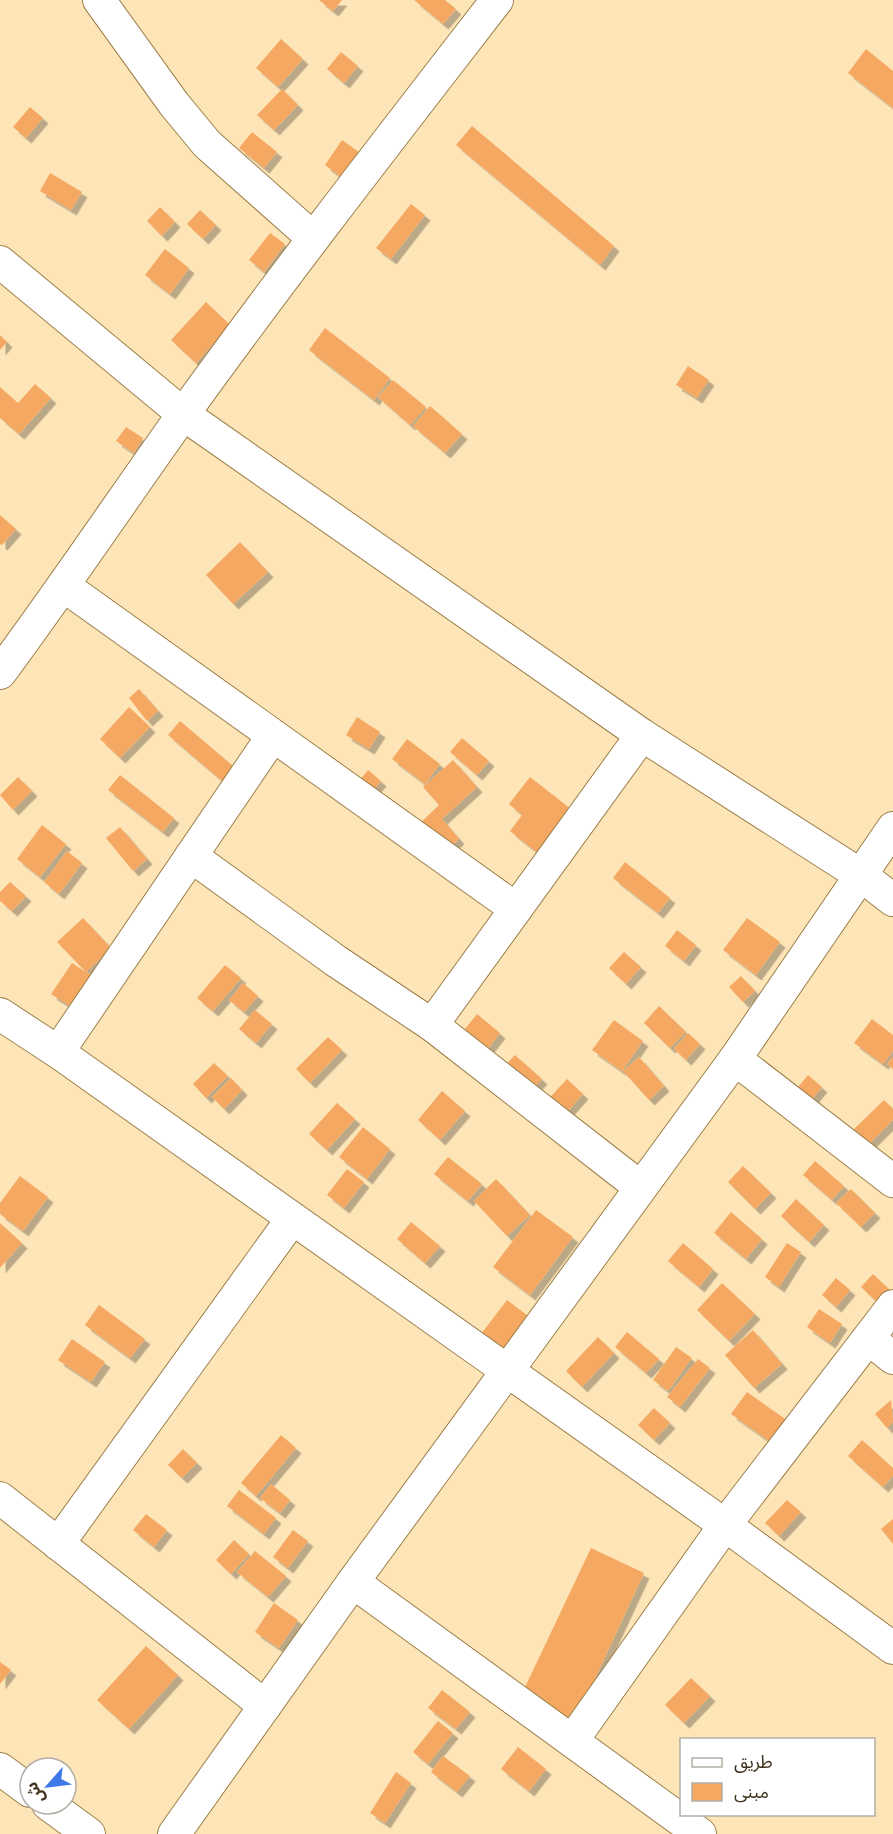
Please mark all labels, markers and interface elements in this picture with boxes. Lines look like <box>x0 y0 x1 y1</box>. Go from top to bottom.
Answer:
legend <box>680 1738 875 1816</box>
text: طريق <box>734 1751 773 1773</box>
north arrow <box>18 1756 78 1816</box>
text: ش <box>22 1779 49 1807</box>
text: مبنى <box>734 1781 769 1803</box>

